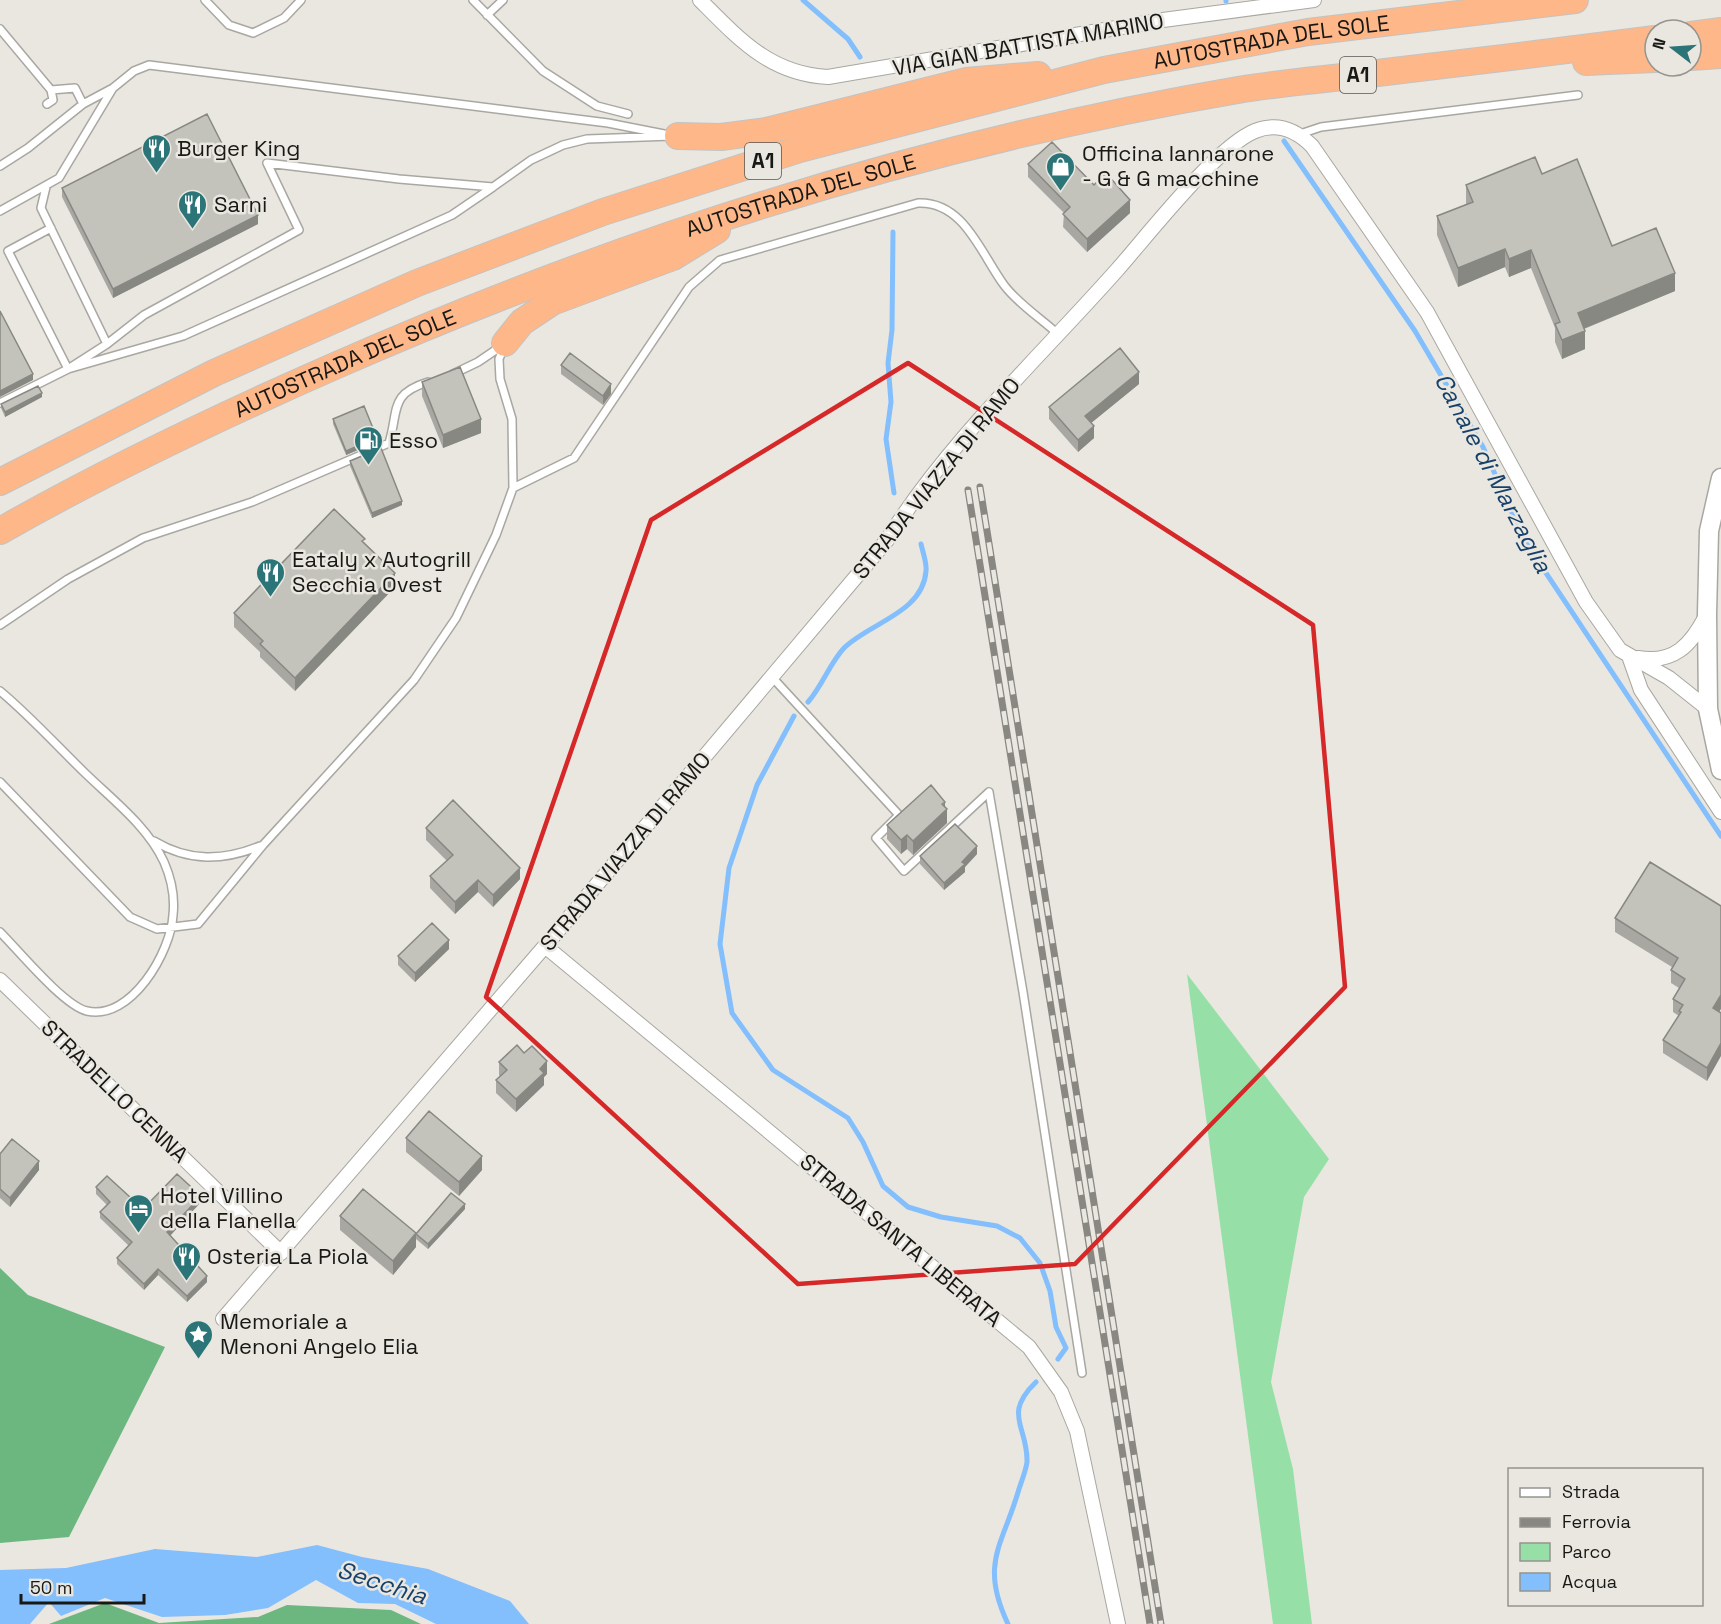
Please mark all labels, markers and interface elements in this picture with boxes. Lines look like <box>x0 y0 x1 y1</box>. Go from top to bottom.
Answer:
street label: VIA GIAN BATTISTA MARINO <box>890 6 1166 82</box>
street label: AUTOSTRADA DEL SOLE <box>1151 8 1391 75</box>
north arrow <box>1643 18 1703 78</box>
text: N <box>1648 36 1671 52</box>
road number: A1 <box>1340 57 1376 93</box>
restaurant icon: Burger King <box>140 132 172 174</box>
place label: Burger King <box>177 134 300 162</box>
place label: Officina Iannarone - G & G macchine <box>1082 139 1274 192</box>
road number: A1 <box>745 143 781 179</box>
street label: AUTOSTRADA DEL SOLE <box>682 147 919 243</box>
shop icon: Officina Iannarone - G & G macchine <box>1045 150 1077 192</box>
restaurant icon: Sarni <box>177 188 209 230</box>
place label: Sarni <box>214 190 267 218</box>
street label: AUTOSTRADA DEL SOLE <box>230 302 460 423</box>
water label: Canale di Marzaglia <box>1428 367 1559 578</box>
street label: STRADA VIAZZA DI RAMO <box>846 372 1026 584</box>
fuel station icon: Esso <box>352 424 384 466</box>
place label: Esso <box>389 426 438 454</box>
place label: Eataly x Autogrill Secchia Ovest <box>292 545 471 598</box>
restaurant icon: Eataly x Autogrill Secchia Ovest <box>255 556 287 598</box>
street label: STRADA VIAZZA DI RAMO <box>533 746 717 956</box>
street label: STRADELLO CENNA <box>35 1014 195 1169</box>
street label: STRADA SANTA LIBERATA <box>794 1147 1008 1333</box>
place label: Hotel Villino della Flanella <box>160 1181 296 1234</box>
hotel icon: Hotel Villino della Flanella <box>123 1192 155 1234</box>
restaurant icon: Osteria La Piola <box>170 1240 202 1282</box>
place label: Osteria La Piola <box>207 1242 369 1270</box>
place label: Memoriale a Menoni Angelo Elia <box>220 1307 419 1360</box>
place icon: Memoriale a Menoni Angelo Elia <box>183 1318 215 1360</box>
legend <box>1508 1468 1703 1606</box>
text: Strada <box>1562 1480 1620 1503</box>
text: Ferrovia <box>1562 1510 1631 1533</box>
text: Parco <box>1562 1540 1611 1563</box>
water label: Secchia <box>334 1554 431 1612</box>
scale bar <box>21 1567 144 1605</box>
text: Acqua <box>1562 1570 1617 1593</box>
text: 50 m <box>30 1576 72 1599</box>

